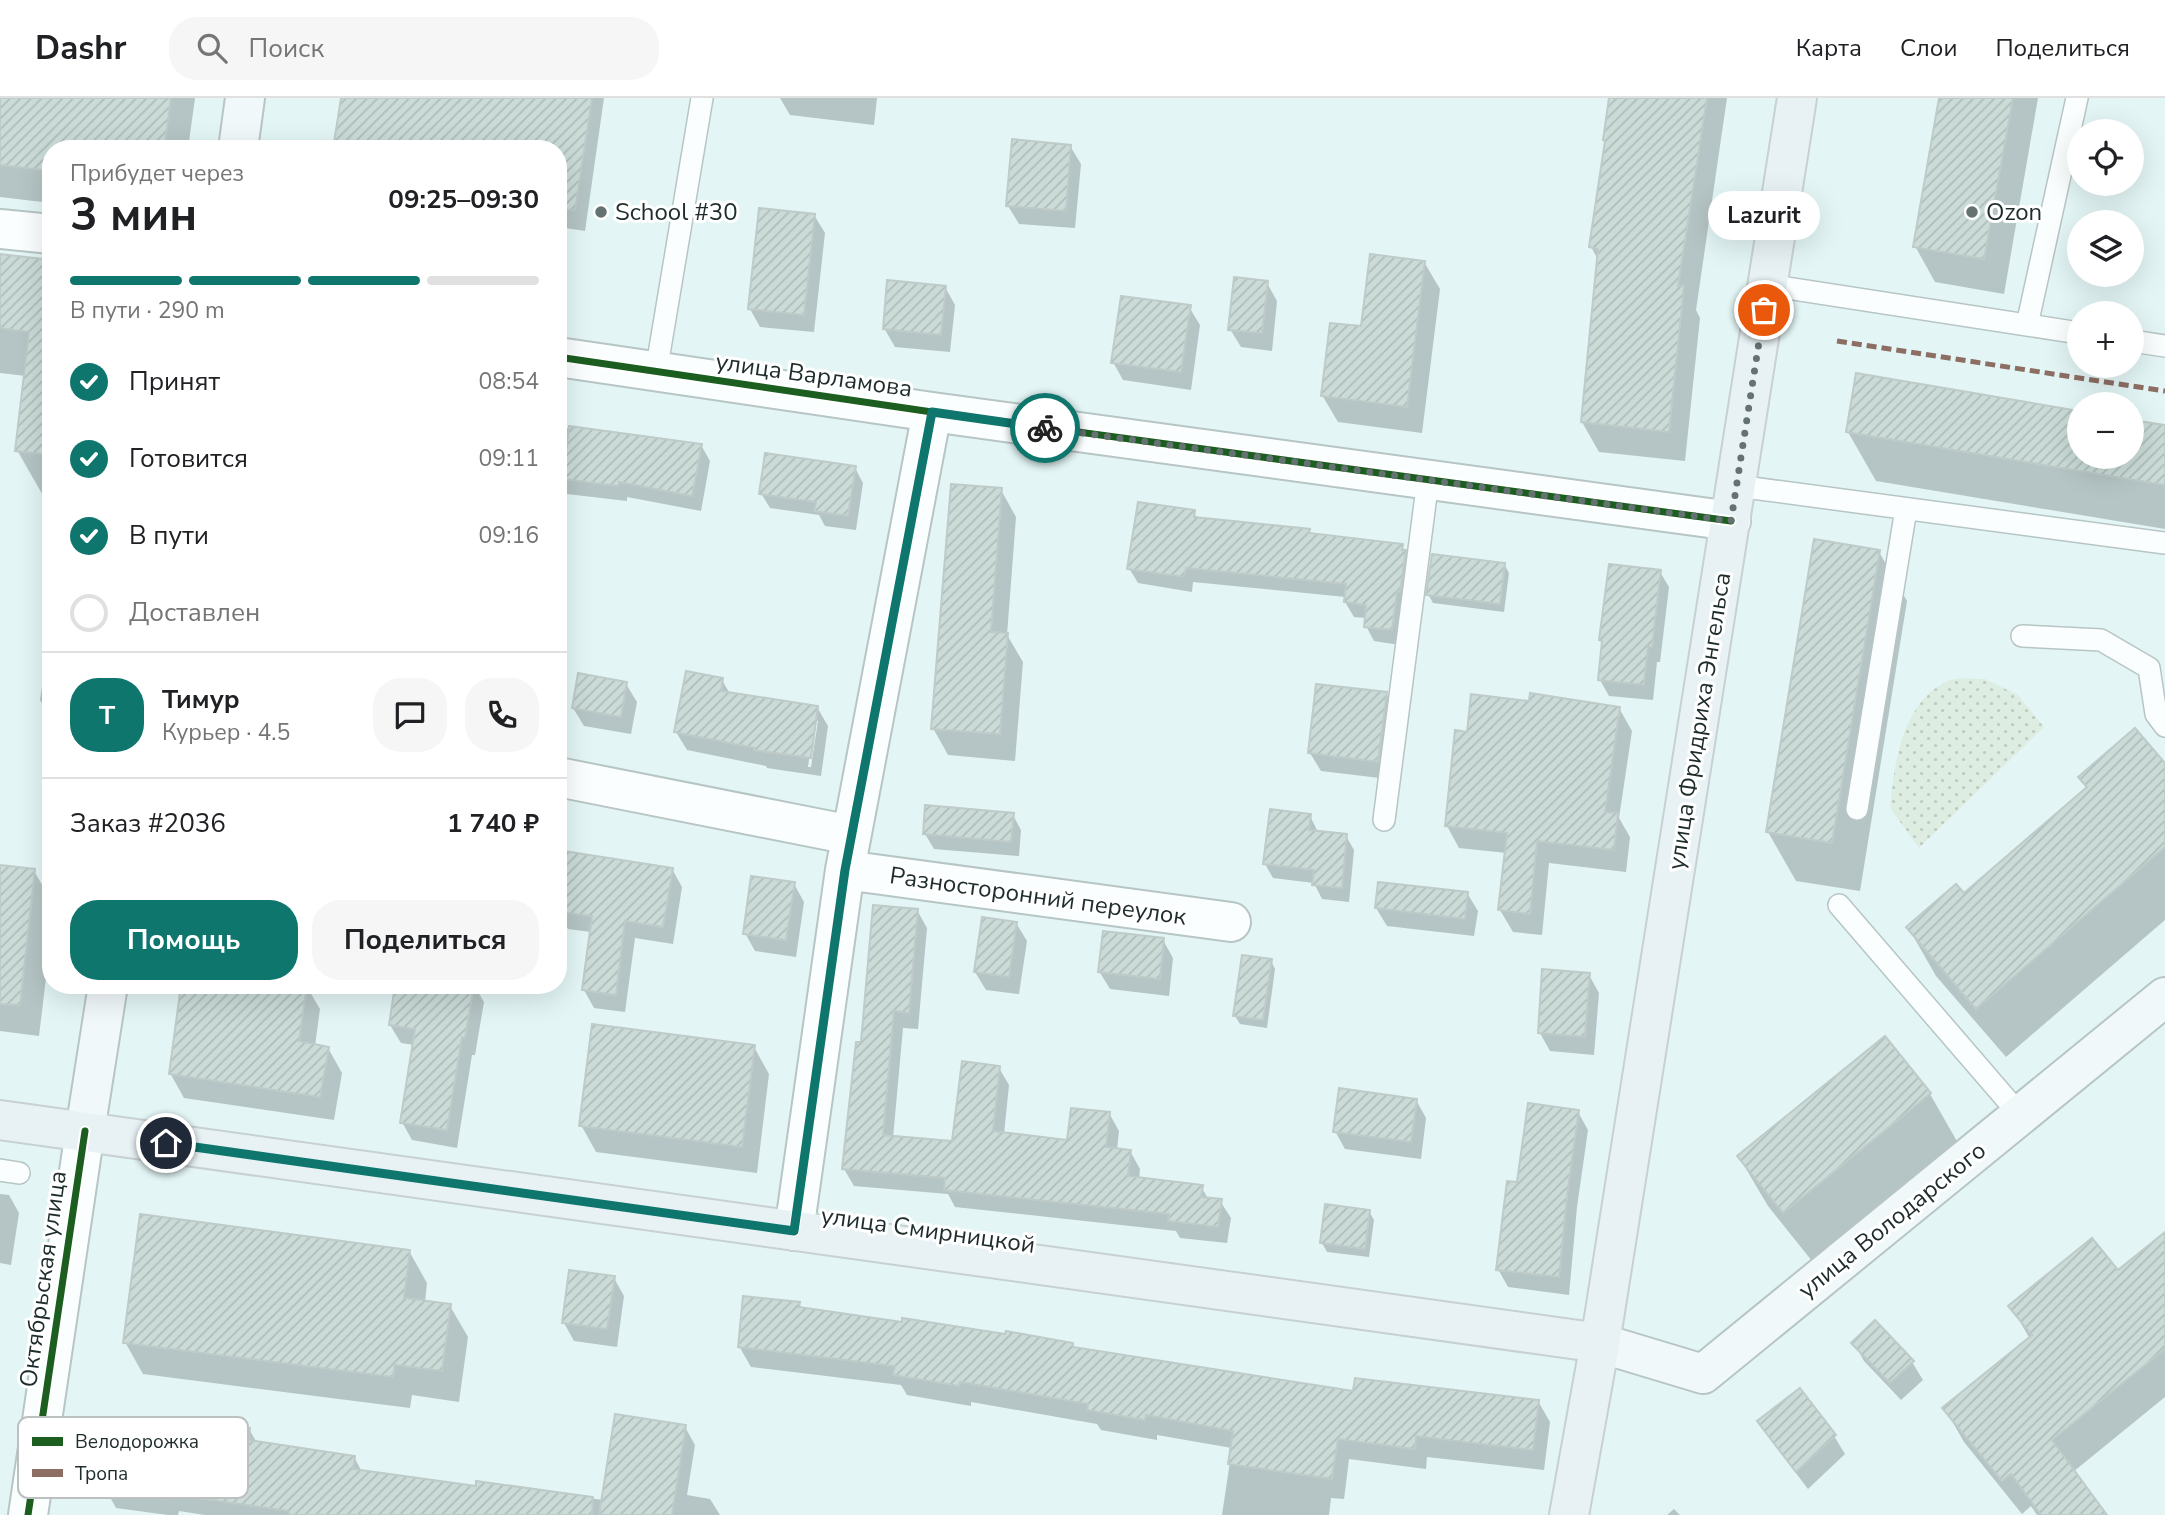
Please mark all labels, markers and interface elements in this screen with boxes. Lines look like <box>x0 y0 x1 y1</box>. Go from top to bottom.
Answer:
search box <box>169 17 659 80</box>
text: Dashr <box>35 26 127 71</box>
icon: search <box>193 29 231 67</box>
text: Поиск <box>249 31 324 66</box>
text: Карта <box>1796 32 1862 64</box>
text: Слои <box>1900 32 1957 64</box>
text: Поделиться <box>1995 32 2130 64</box>
map controls <box>2067 119 2144 469</box>
button: locate <box>2067 119 2144 196</box>
text: Прибудет через <box>70 158 244 189</box>
text: 09:25–09:30 <box>388 182 539 217</box>
text: 3 мин <box>70 183 197 246</box>
callout: Lazurit <box>1708 191 1820 240</box>
place label: School #30 <box>615 196 738 228</box>
place label: Ozon <box>1986 196 2042 228</box>
text: Lazurit <box>1727 200 1801 231</box>
marker: School #30 <box>593 204 609 220</box>
marker: Ozon <box>1964 204 1980 220</box>
button: layers <box>2067 210 2144 287</box>
pin <box>1734 280 1794 340</box>
icon: bag <box>1745 291 1783 329</box>
text: В пути · 290 m <box>70 295 225 326</box>
button: + <box>2067 301 2144 378</box>
street label: улица Варламова <box>714 345 914 405</box>
icon: check <box>70 363 108 401</box>
text: Принят <box>129 364 220 399</box>
text: 08:54 <box>479 366 539 397</box>
button: − <box>2067 392 2144 469</box>
courier <box>1010 393 1080 463</box>
icon: bike <box>1026 409 1064 447</box>
icon: check <box>70 440 108 478</box>
text: Готовится <box>129 441 248 476</box>
text: 09:11 <box>479 443 539 474</box>
icon: check <box>70 517 108 555</box>
text: В пути <box>129 518 209 553</box>
text: 09:16 <box>479 520 539 551</box>
street label: улица Фридриха Энгельса <box>1660 570 1738 872</box>
text: Доставлен <box>129 595 260 630</box>
button: chat <box>373 678 447 752</box>
button: phone <box>465 678 539 752</box>
text: Тимур <box>162 682 240 717</box>
text: Т <box>99 698 115 733</box>
text: Курьер · 4.5 <box>162 717 290 748</box>
text: Заказ #2036 <box>70 806 226 841</box>
text: 1 740 ₽ <box>447 806 539 841</box>
street label: Разносторонний переулок <box>888 859 1189 933</box>
button: Помощь <box>70 900 298 980</box>
button: Поделиться <box>312 900 539 980</box>
pin <box>136 1113 196 1173</box>
icon: home <box>147 1124 185 1162</box>
street label: улица Володарского <box>1791 1134 1993 1306</box>
street label: Октябрьская улица <box>12 1169 74 1389</box>
street label: улица Смирницкой <box>819 1199 1037 1261</box>
legend <box>18 1417 248 1498</box>
text: Велодорожка <box>75 1429 199 1455</box>
text: Тропа <box>75 1461 128 1487</box>

